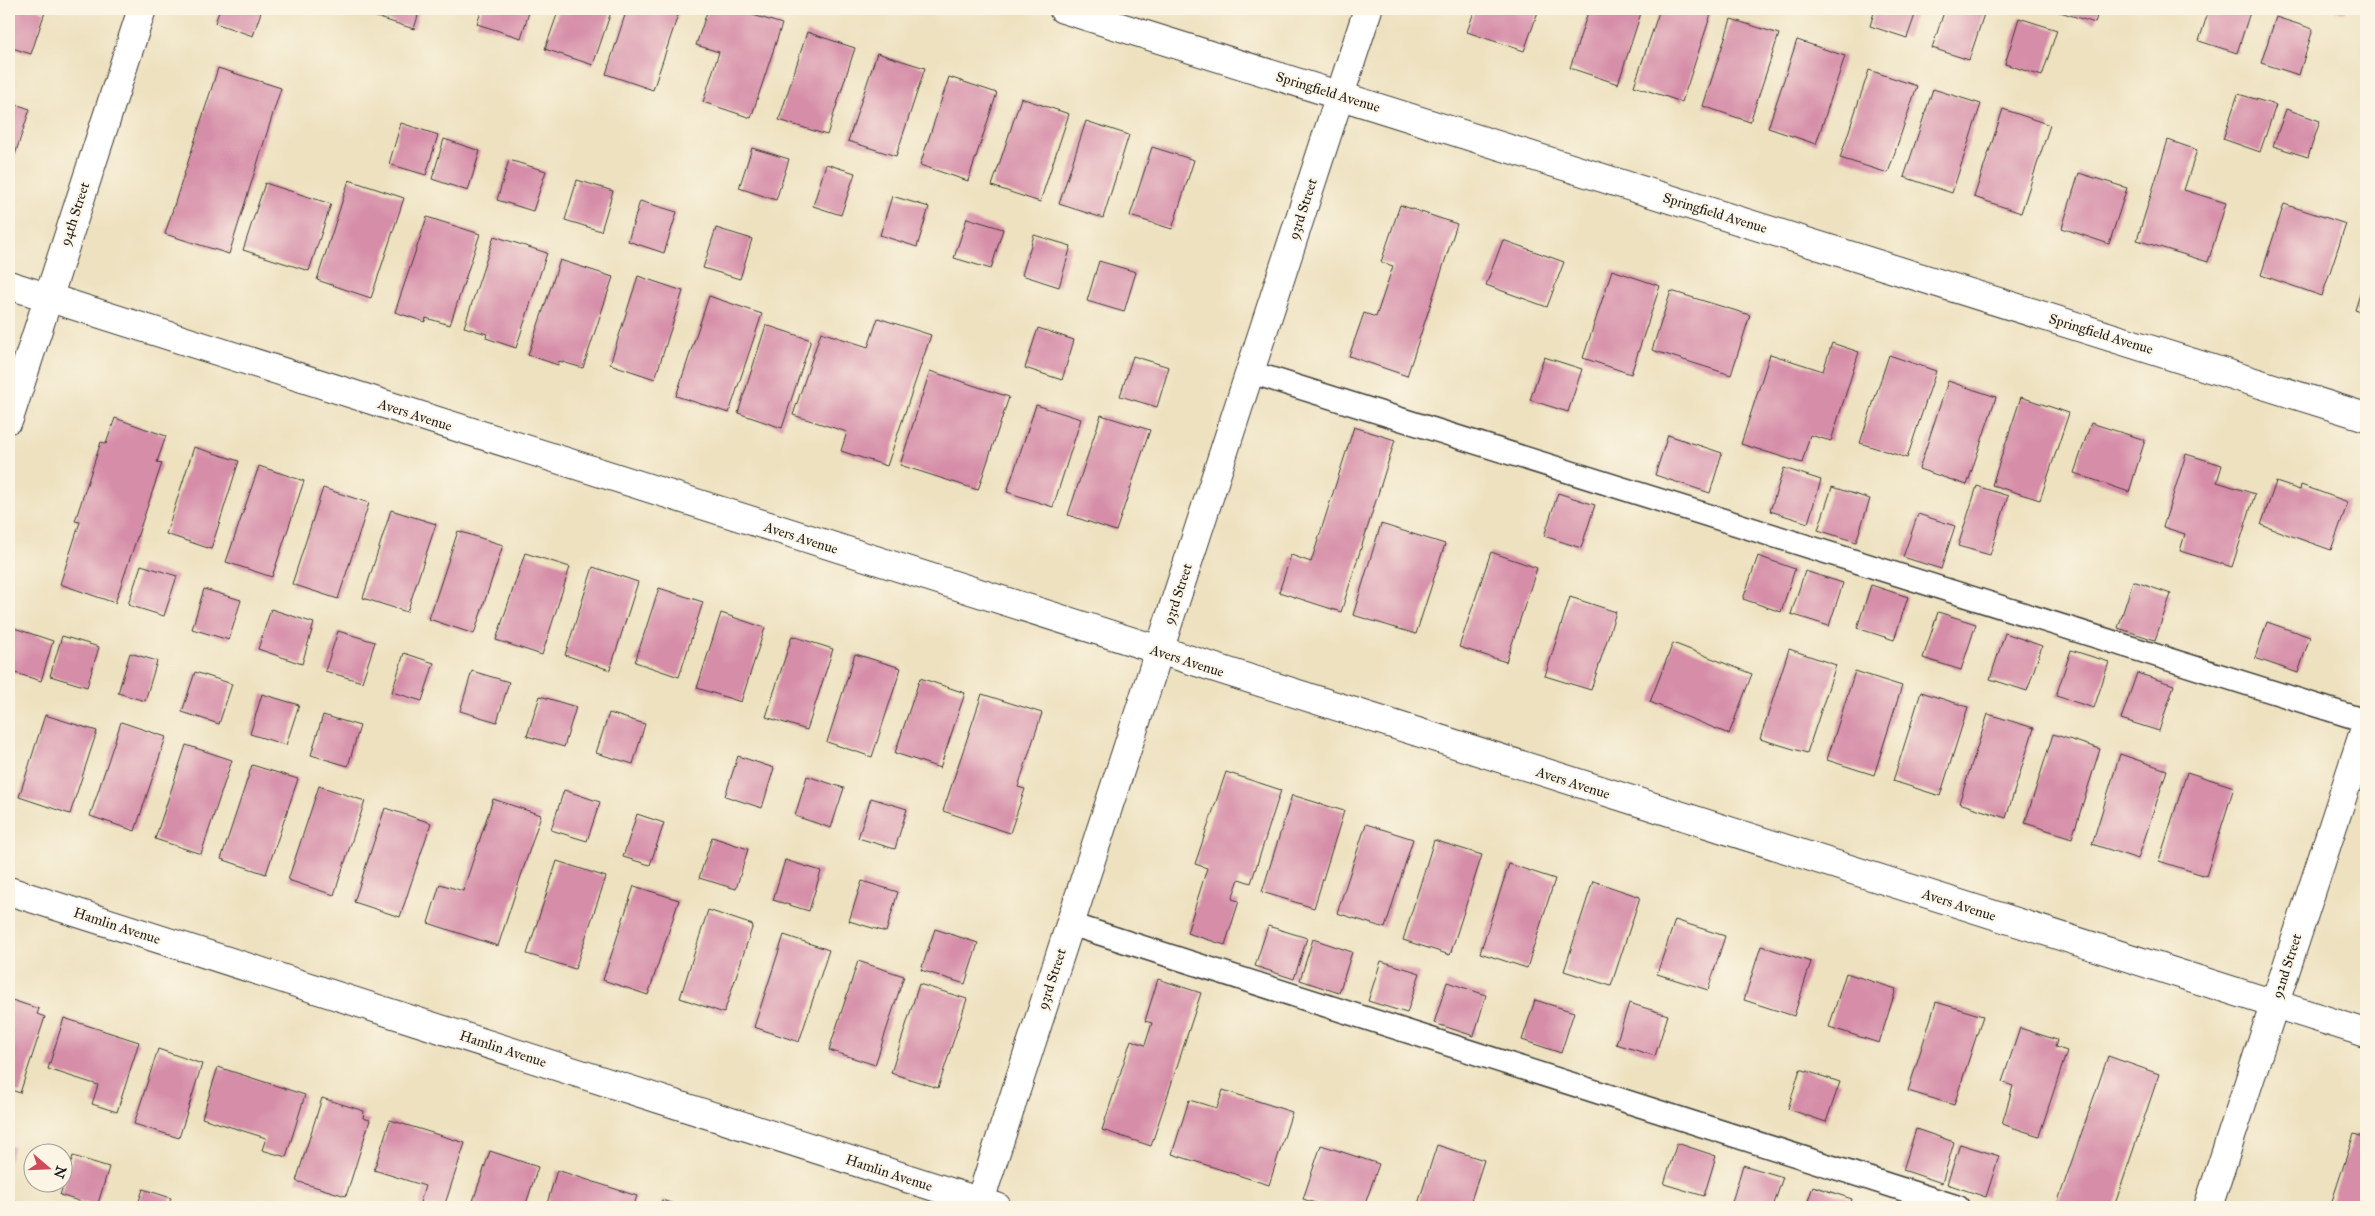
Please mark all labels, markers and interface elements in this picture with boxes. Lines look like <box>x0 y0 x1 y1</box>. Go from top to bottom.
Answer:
street label: Springfield Avenue <box>1274 68 1382 116</box>
street label: 93rd Street <box>1285 176 1321 242</box>
street label: 94th Street <box>57 180 93 248</box>
street label: Springfield Avenue <box>1661 189 1769 237</box>
street label: Springfield Avenue <box>2047 310 2155 358</box>
street label: Avers Avenue <box>375 395 454 435</box>
street label: Avers Avenue <box>761 518 840 558</box>
street label: 93rd Street <box>1160 561 1196 627</box>
street label: Avers Avenue <box>1147 641 1226 681</box>
street label: Avers Avenue <box>1533 763 1612 803</box>
street label: Avers Avenue <box>1919 885 1998 925</box>
street label: Hamlin Avenue <box>72 904 163 948</box>
street label: 92nd Street <box>2269 932 2305 1000</box>
street label: 93rd Street <box>1034 946 1070 1012</box>
street label: Hamlin Avenue <box>458 1027 549 1071</box>
north arrow <box>22 1144 72 1194</box>
street label: Hamlin Avenue <box>844 1151 935 1195</box>
text: N <box>50 1164 70 1181</box>

